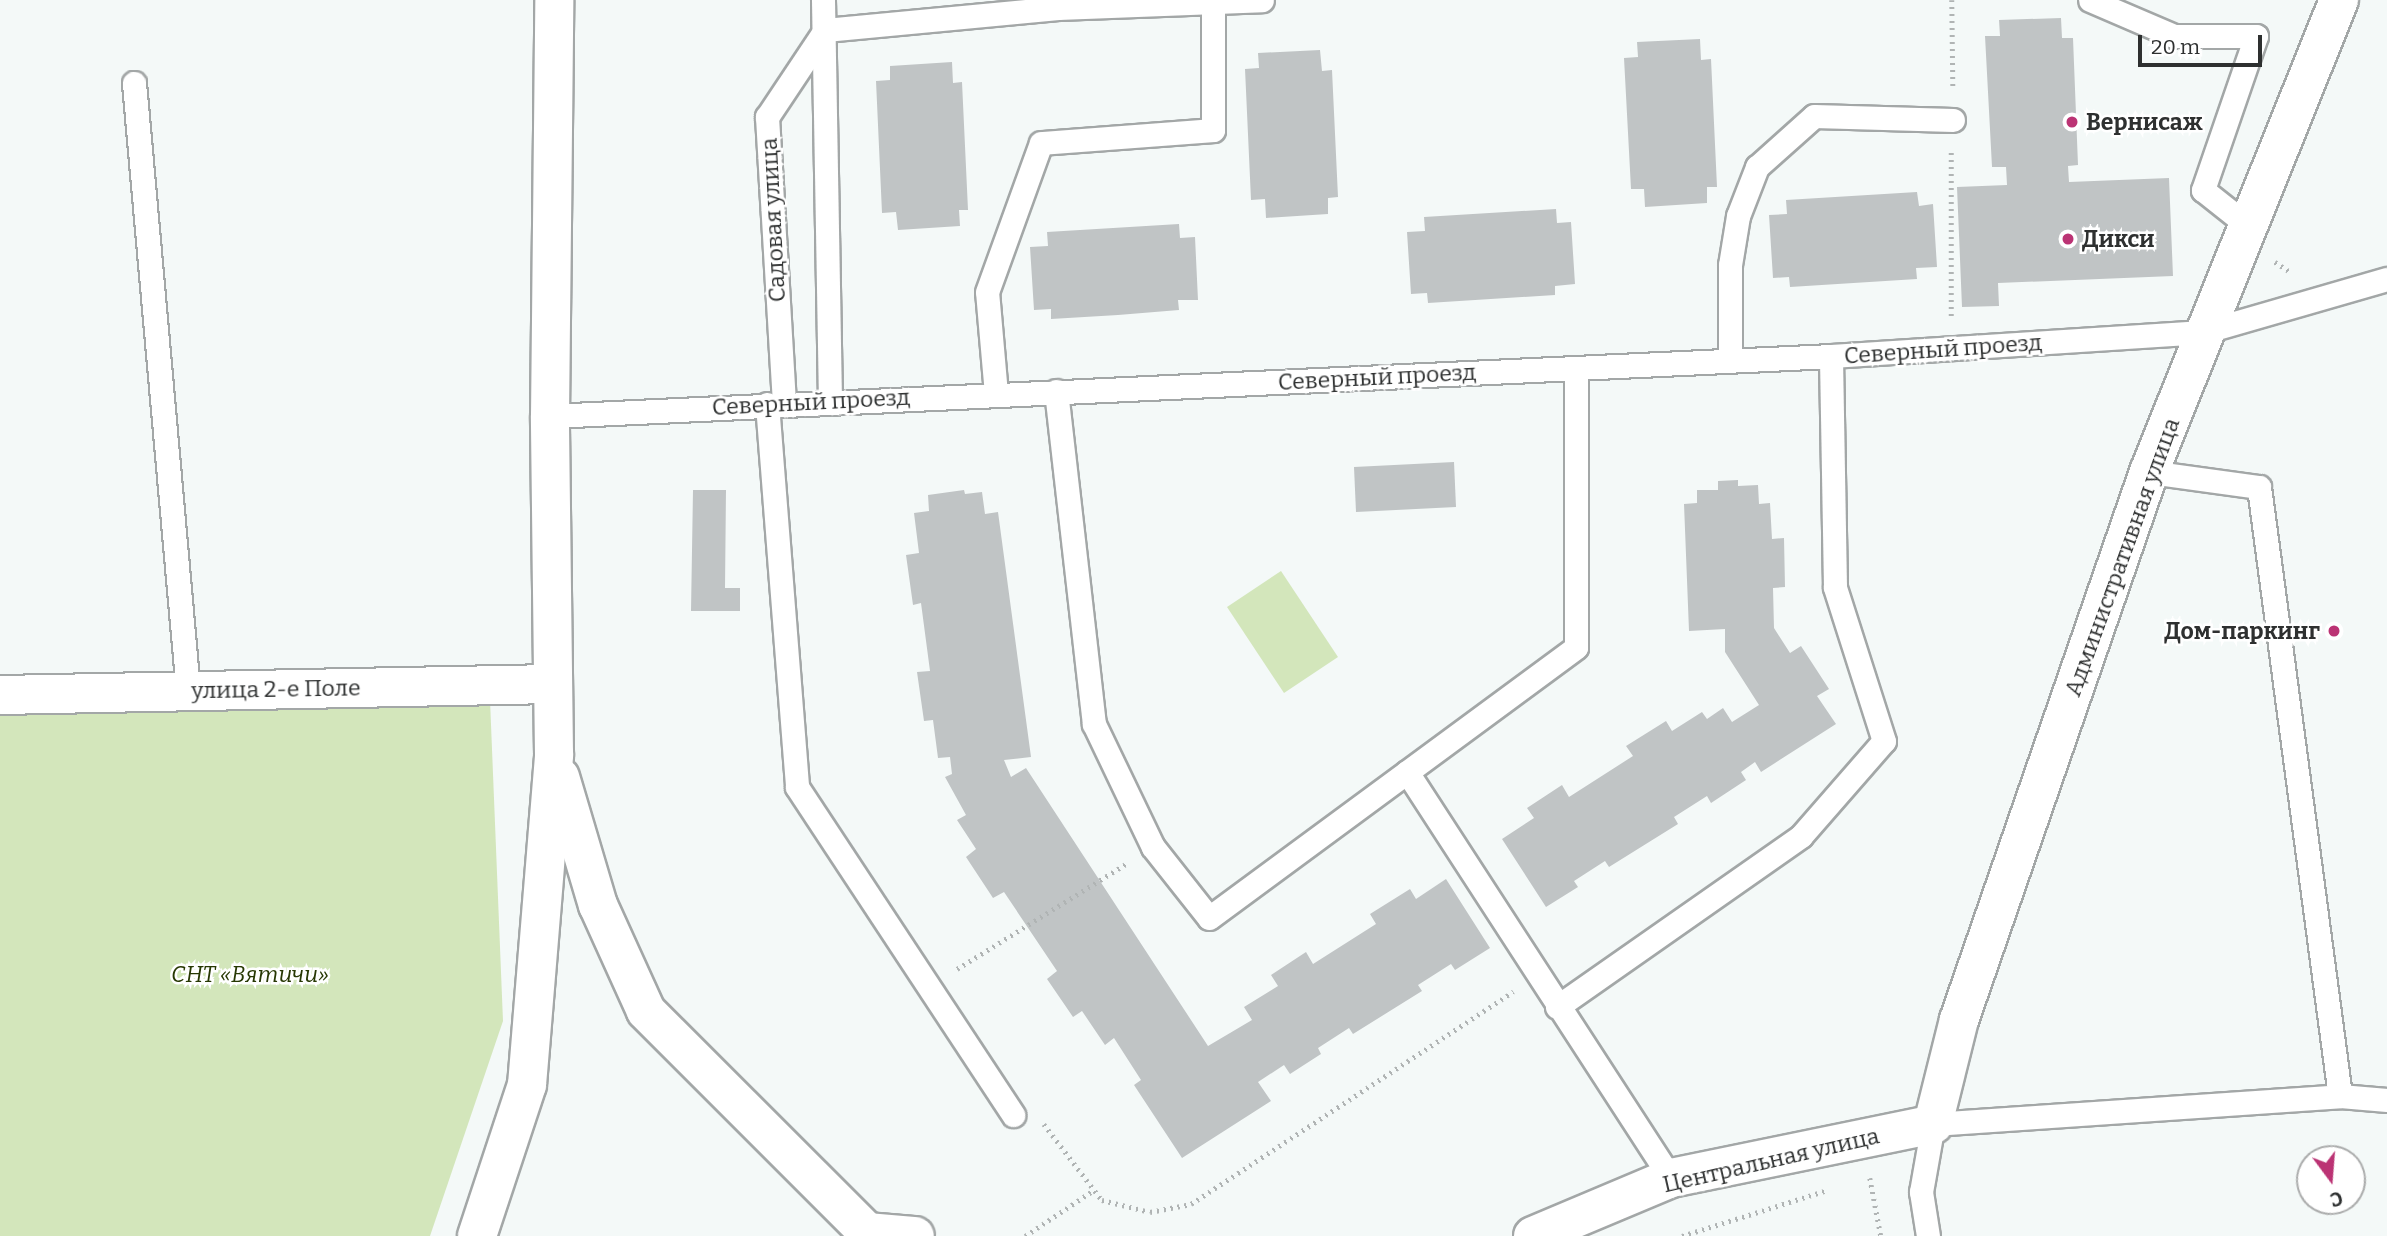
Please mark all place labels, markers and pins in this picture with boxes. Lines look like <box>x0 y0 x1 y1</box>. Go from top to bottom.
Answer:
place label: Вернисаж <box>2086 108 2203 136</box>
marker: Вернисаж <box>2064 114 2080 130</box>
place label: Дикси <box>2082 225 2155 253</box>
marker: Дикси <box>2060 231 2076 247</box>
place label: Дом-паркинг <box>2164 617 2320 645</box>
marker: Дом-паркинг <box>2326 623 2342 639</box>

